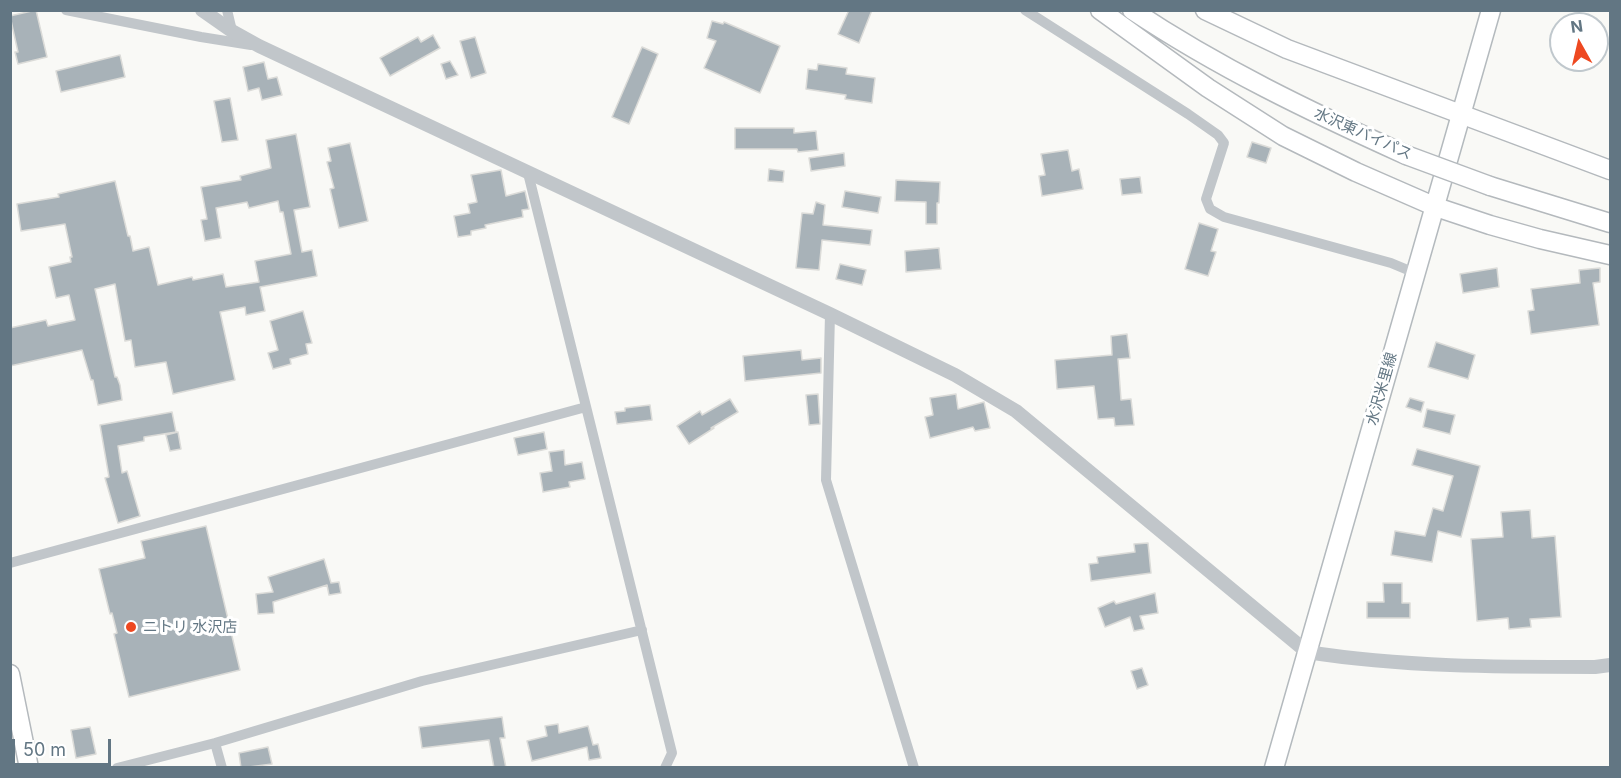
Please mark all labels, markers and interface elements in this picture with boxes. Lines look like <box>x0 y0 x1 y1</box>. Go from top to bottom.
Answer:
north arrow <box>1549 12 1609 72</box>
text: N <box>1569 15 1584 37</box>
street label: 水沢東バイパス <box>1311 104 1415 164</box>
street label: 水沢米里線 <box>1363 350 1401 428</box>
place label: ニトリ 水沢店 <box>143 618 237 636</box>
marker: ニトリ 水沢店 <box>124 620 138 634</box>
scale bar <box>15 727 114 765</box>
text: 50 m <box>23 739 66 760</box>

